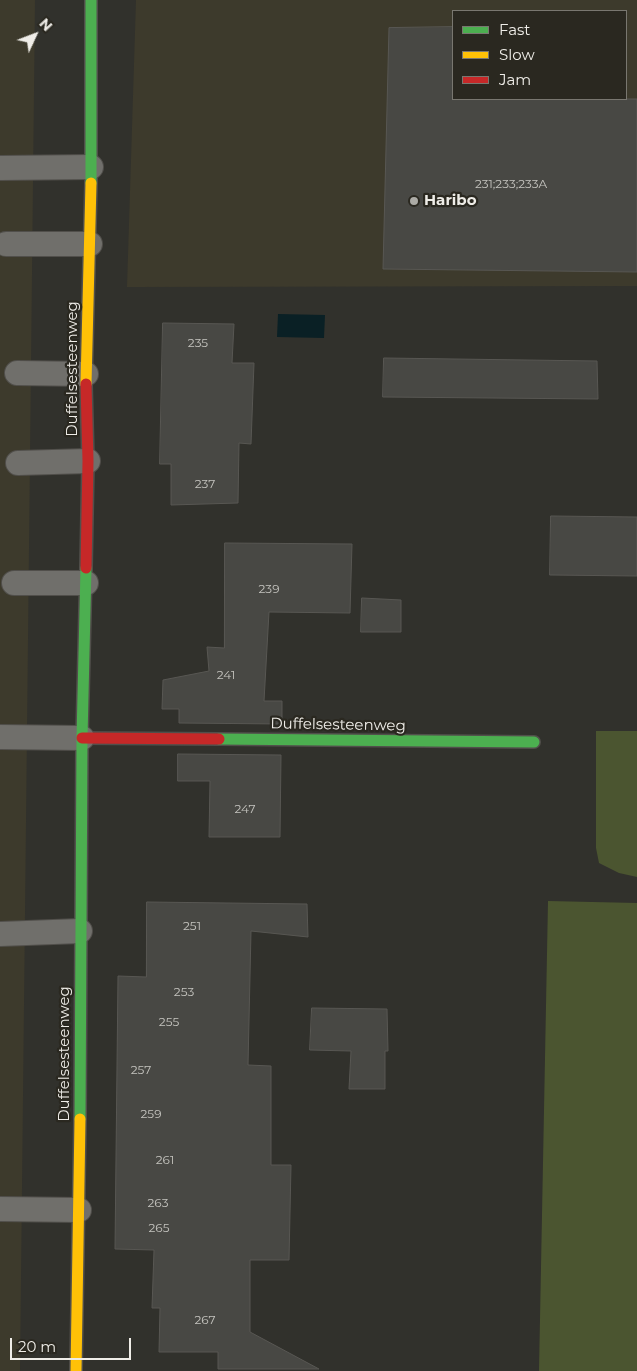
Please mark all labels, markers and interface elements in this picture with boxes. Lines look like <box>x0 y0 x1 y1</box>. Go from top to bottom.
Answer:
north arrow <box>10 10 60 60</box>
legend <box>452 10 627 100</box>
text: N <box>36 14 56 35</box>
text: Fast <box>499 20 530 39</box>
text: Slow <box>499 45 535 64</box>
text: Jam <box>499 70 531 89</box>
house number: 231;233;233A <box>475 177 547 191</box>
place label: Haribo <box>424 192 476 210</box>
marker: Haribo <box>408 195 420 207</box>
street label: Duffelsesteenweg <box>64 301 82 437</box>
house number: 235 <box>188 336 208 350</box>
house number: 237 <box>195 477 215 491</box>
house number: 239 <box>259 582 279 596</box>
house number: 241 <box>217 668 235 682</box>
street label: Duffelsesteenweg <box>270 715 406 735</box>
house number: 247 <box>235 802 255 816</box>
house number: 251 <box>183 919 201 933</box>
house number: 253 <box>174 985 194 999</box>
street label: Duffelsesteenweg <box>56 986 74 1122</box>
house number: 255 <box>159 1015 179 1029</box>
house number: 257 <box>131 1063 151 1077</box>
house number: 259 <box>141 1107 161 1121</box>
house number: 261 <box>156 1153 174 1167</box>
house number: 263 <box>148 1196 168 1210</box>
house number: 265 <box>149 1221 169 1235</box>
house number: 267 <box>194 1313 216 1327</box>
scale bar <box>12 1328 134 1360</box>
text: 20 m <box>18 1337 56 1356</box>

